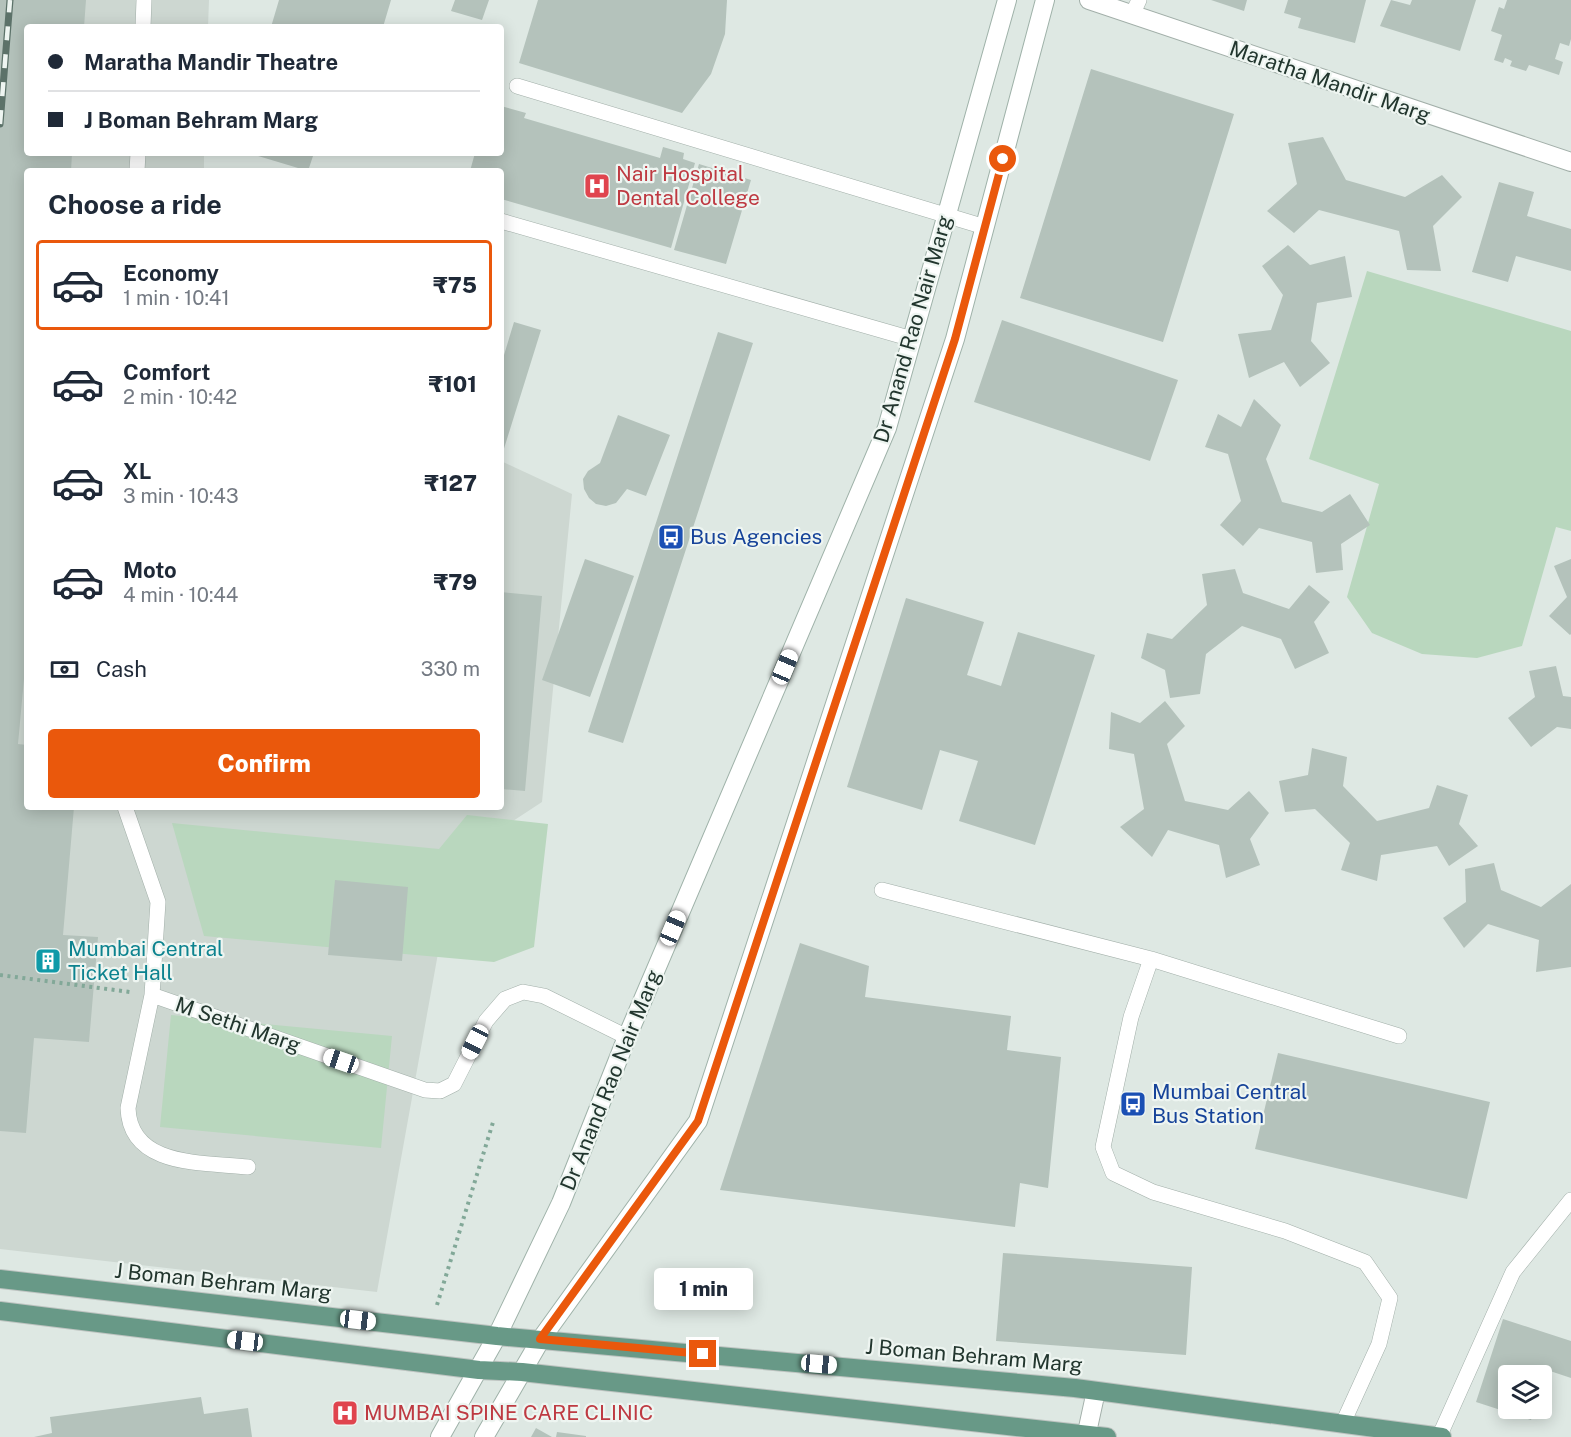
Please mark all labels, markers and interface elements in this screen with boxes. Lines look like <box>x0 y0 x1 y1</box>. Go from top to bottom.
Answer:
street label: Maratha Mandir Marg <box>1226 35 1434 128</box>
text: Maratha Mandir Theatre <box>84 49 338 75</box>
text: J Boman Behram Marg <box>84 107 318 133</box>
route start <box>989 145 1016 172</box>
place label: Nair Hospital Dental College <box>616 161 760 210</box>
hospital icon: Nair Hospital Dental College <box>582 171 612 201</box>
text: Choose a ride <box>48 188 222 220</box>
street label: Dr Anand Rao Nair Marg <box>868 212 957 446</box>
icon: car <box>51 258 105 312</box>
text: Economy <box>123 260 219 286</box>
text: ₹75 <box>433 272 477 298</box>
text: 1 min · 10:41 <box>123 286 230 310</box>
icon: car <box>51 357 105 411</box>
text: Comfort <box>123 359 210 385</box>
text: ₹101 <box>428 371 477 397</box>
text: 2 min · 10:42 <box>123 385 237 409</box>
icon: car <box>51 456 105 510</box>
text: XL <box>123 458 151 484</box>
text: ₹127 <box>424 470 477 496</box>
text: 3 min · 10:43 <box>123 484 239 508</box>
bus stop icon: Bus Agencies <box>656 522 686 552</box>
place label: Bus Agencies <box>690 524 822 549</box>
icon: car <box>51 555 105 609</box>
text: Moto <box>123 557 177 583</box>
text: ₹79 <box>433 569 477 595</box>
text: 4 min · 10:44 <box>123 583 238 607</box>
car <box>770 647 800 687</box>
icon: cash <box>48 653 81 686</box>
text: Cash <box>96 656 147 682</box>
text: 330 m <box>421 657 480 681</box>
button: Confirm <box>48 729 480 798</box>
car <box>658 908 688 948</box>
place label: Mumbai Central Ticket Hall <box>68 936 223 985</box>
building icon: Mumbai Central Ticket Hall <box>33 946 63 976</box>
street label: Dr Anand Rao Nair Marg <box>555 966 666 1194</box>
street label: M Sethi Marg <box>172 991 304 1058</box>
car <box>459 1022 491 1062</box>
car <box>321 1047 361 1075</box>
place label: Mumbai Central Bus Station <box>1152 1079 1307 1128</box>
bus stop icon: Mumbai Central Bus Station <box>1118 1089 1148 1119</box>
street label: J Boman Behram Marg <box>113 1258 333 1305</box>
callout: 1 min <box>654 1267 752 1309</box>
text: 1 min <box>679 1277 728 1301</box>
car <box>339 1309 377 1331</box>
car <box>226 1330 264 1352</box>
street label: J Boman Behram Marg <box>864 1334 1084 1377</box>
route end <box>689 1340 716 1367</box>
car <box>800 1353 838 1375</box>
map controls <box>1498 1365 1552 1419</box>
button: layers <box>1498 1365 1552 1419</box>
hospital icon: MUMBAI SPINE CARE CLINIC <box>330 1398 360 1428</box>
place label: MUMBAI SPINE CARE CLINIC <box>364 1400 653 1425</box>

